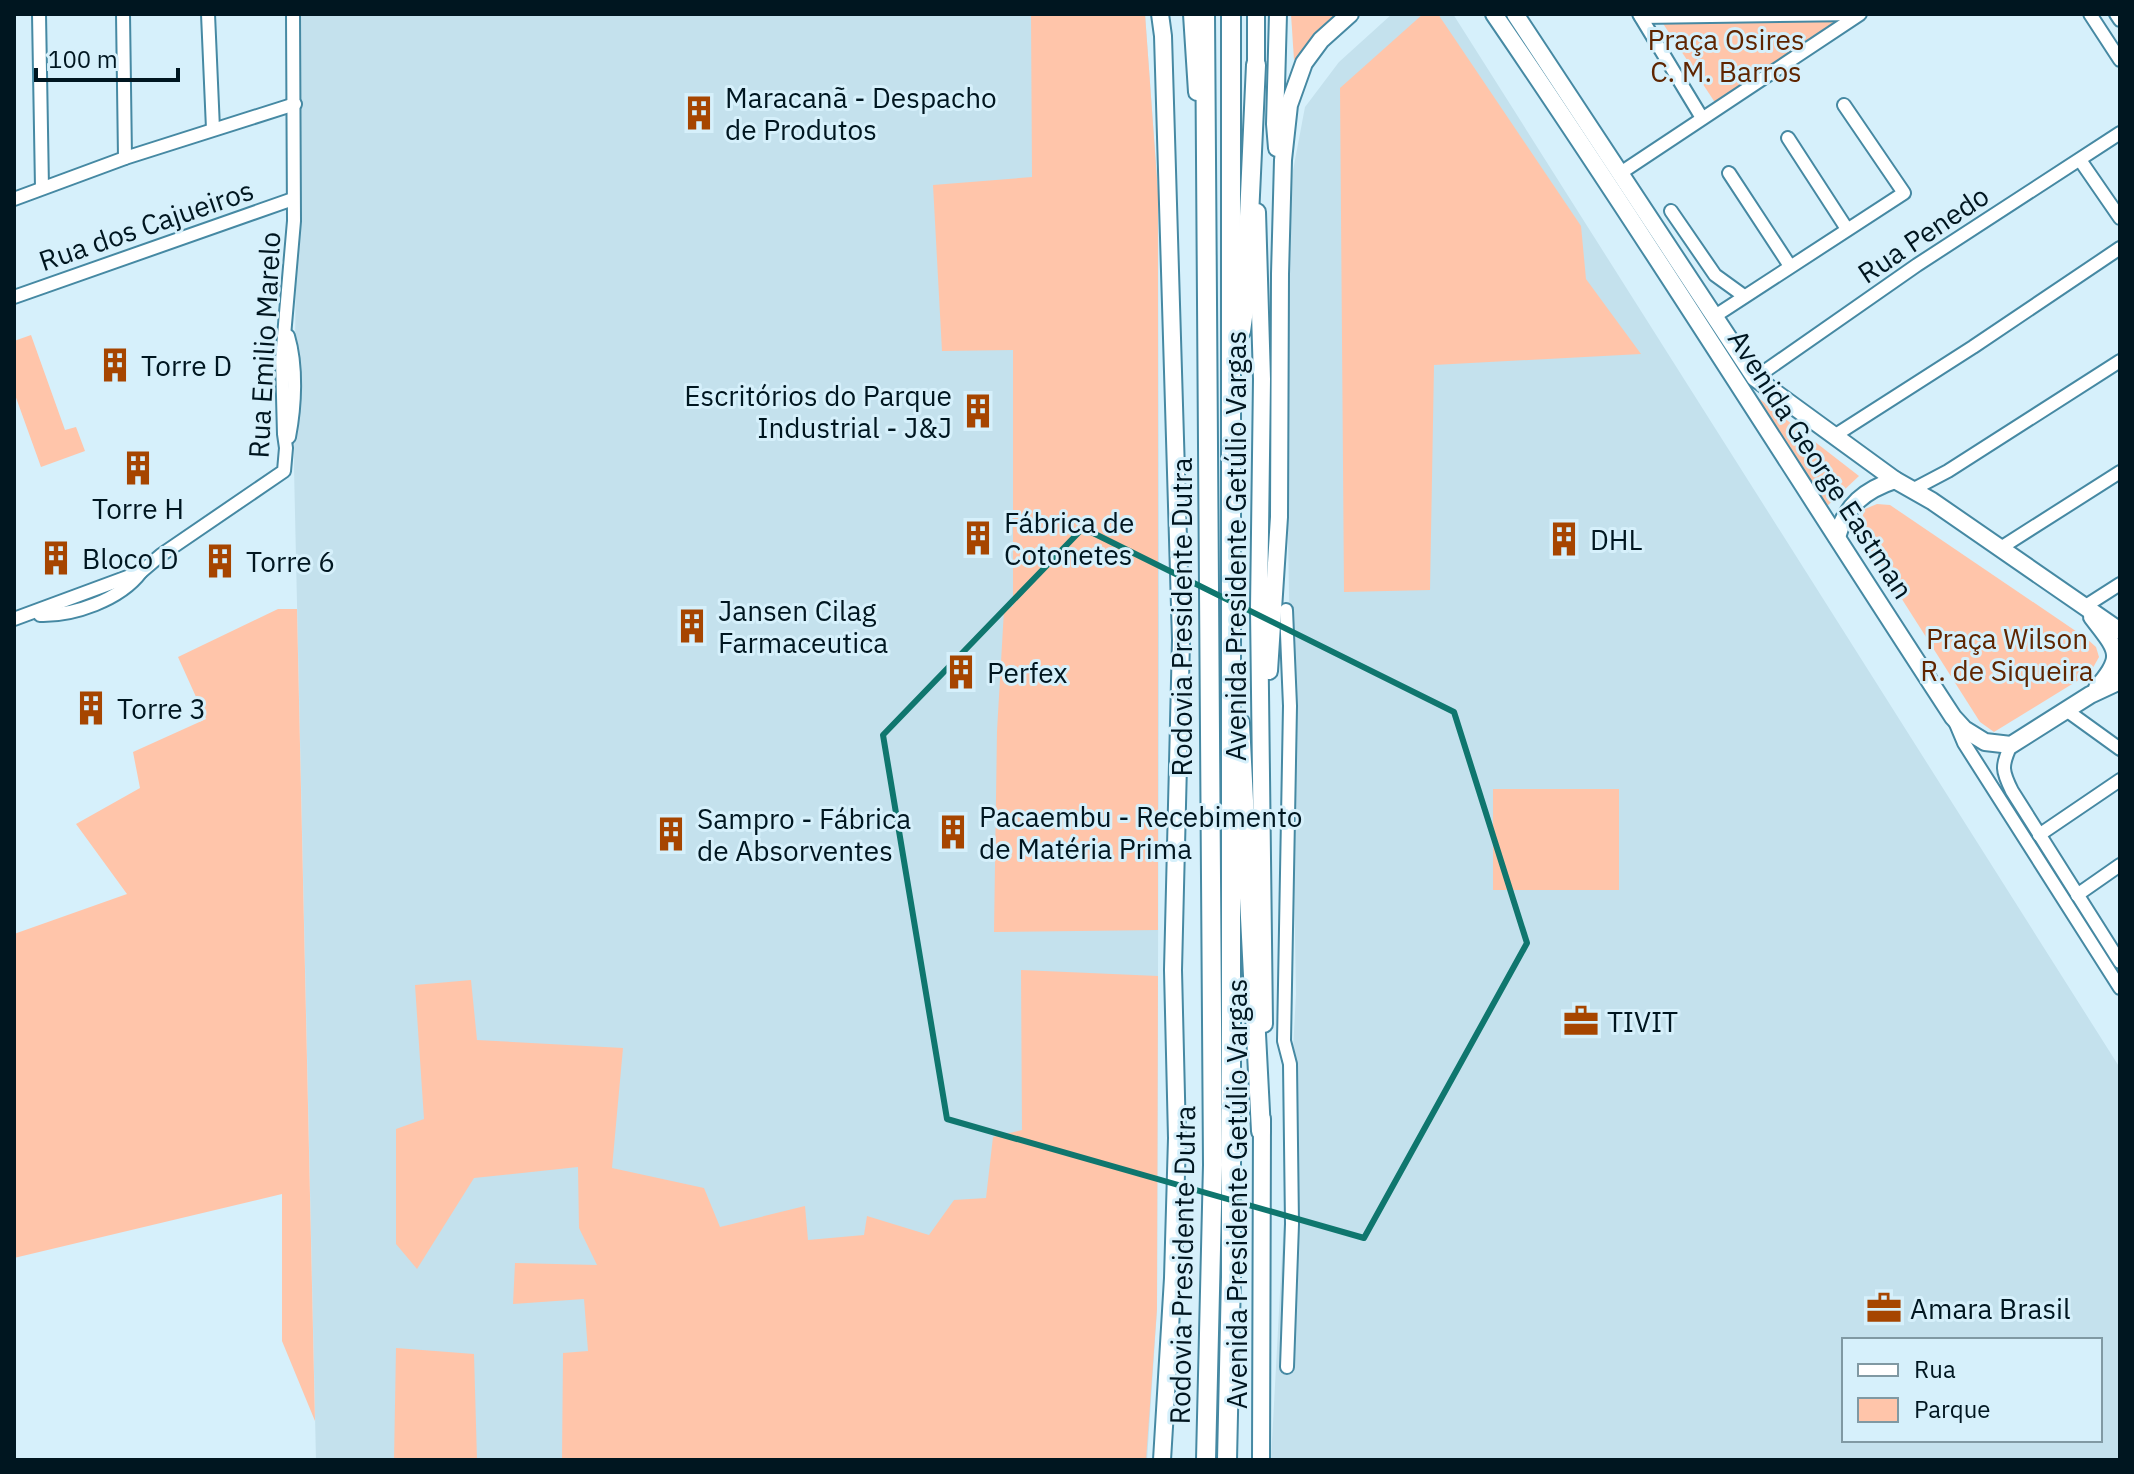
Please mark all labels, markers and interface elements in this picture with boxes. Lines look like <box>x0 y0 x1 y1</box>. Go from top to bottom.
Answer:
park label: Praça Osires C. M. Barros <box>1647 21 1805 90</box>
scale bar <box>36 32 178 82</box>
text: 100 m <box>48 43 118 75</box>
place label: Maracanã - Despacho de Produtos <box>725 79 997 148</box>
building icon: Maracanã - Despacho de Produtos <box>680 94 718 132</box>
street label: Rua dos Cajueiros <box>34 171 258 279</box>
street label: Rua Penedo <box>1850 177 1996 291</box>
street label: Rua Emilio Marelo <box>240 231 288 459</box>
street label: Avenida George Eastman <box>1720 322 1922 606</box>
street label: Avenida Presidente Getúlio Vargas <box>1217 331 1254 761</box>
building icon: Torre D <box>96 346 134 384</box>
place label: Torre D <box>141 347 232 384</box>
place label: Escritórios do Parque Industrial - J&J <box>684 377 952 446</box>
building icon: Escritórios do Parque Industrial - J&J <box>959 392 997 430</box>
building icon: Torre H <box>119 449 157 487</box>
street label: Rodovia Presidente Dutra <box>1163 458 1200 776</box>
place label: Torre H <box>92 490 184 527</box>
place label: Fábrica de Cotonetes <box>1004 504 1134 573</box>
building icon: Fábrica de Cotonetes <box>959 519 997 557</box>
building icon: DHL <box>1545 520 1583 558</box>
place label: DHL <box>1590 521 1643 558</box>
building icon: Bloco D <box>37 539 75 577</box>
place label: Bloco D <box>82 540 179 577</box>
building icon: Torre 6 <box>201 542 239 580</box>
place label: Torre 6 <box>246 543 335 580</box>
place label: Jansen Cilag Farmaceutica <box>718 592 888 661</box>
building icon: Jansen Cilag Farmaceutica <box>673 607 711 645</box>
park label: Praça Wilson R. de Siqueira <box>1920 620 2094 689</box>
building icon: Perfex <box>942 653 980 691</box>
place label: Perfex <box>987 654 1067 691</box>
building icon: Torre 3 <box>72 689 110 727</box>
place label: Torre 3 <box>117 690 206 727</box>
place label: Pacaembu - Recebimento de Matéria Prima <box>979 798 1303 867</box>
place label: Sampro - Fábrica de Absorventes <box>697 800 911 869</box>
building icon: Pacaembu - Recebimento de Matéria Prima <box>934 813 972 851</box>
building icon: Sampro - Fábrica de Absorventes <box>652 815 690 853</box>
street label: Avenida Presidente Getúlio Vargas <box>1218 979 1255 1409</box>
office icon: TIVIT <box>1562 1002 1600 1040</box>
place label: TIVIT <box>1607 1003 1678 1040</box>
street label: Rodovia Presidente Dutra <box>1161 1105 1203 1425</box>
office icon: Amara Brasil <box>1865 1289 1903 1327</box>
place label: Amara Brasil <box>1910 1290 2071 1327</box>
legend <box>1842 1338 2102 1442</box>
text: Rua <box>1914 1353 1956 1385</box>
text: Parque <box>1914 1393 1991 1425</box>

